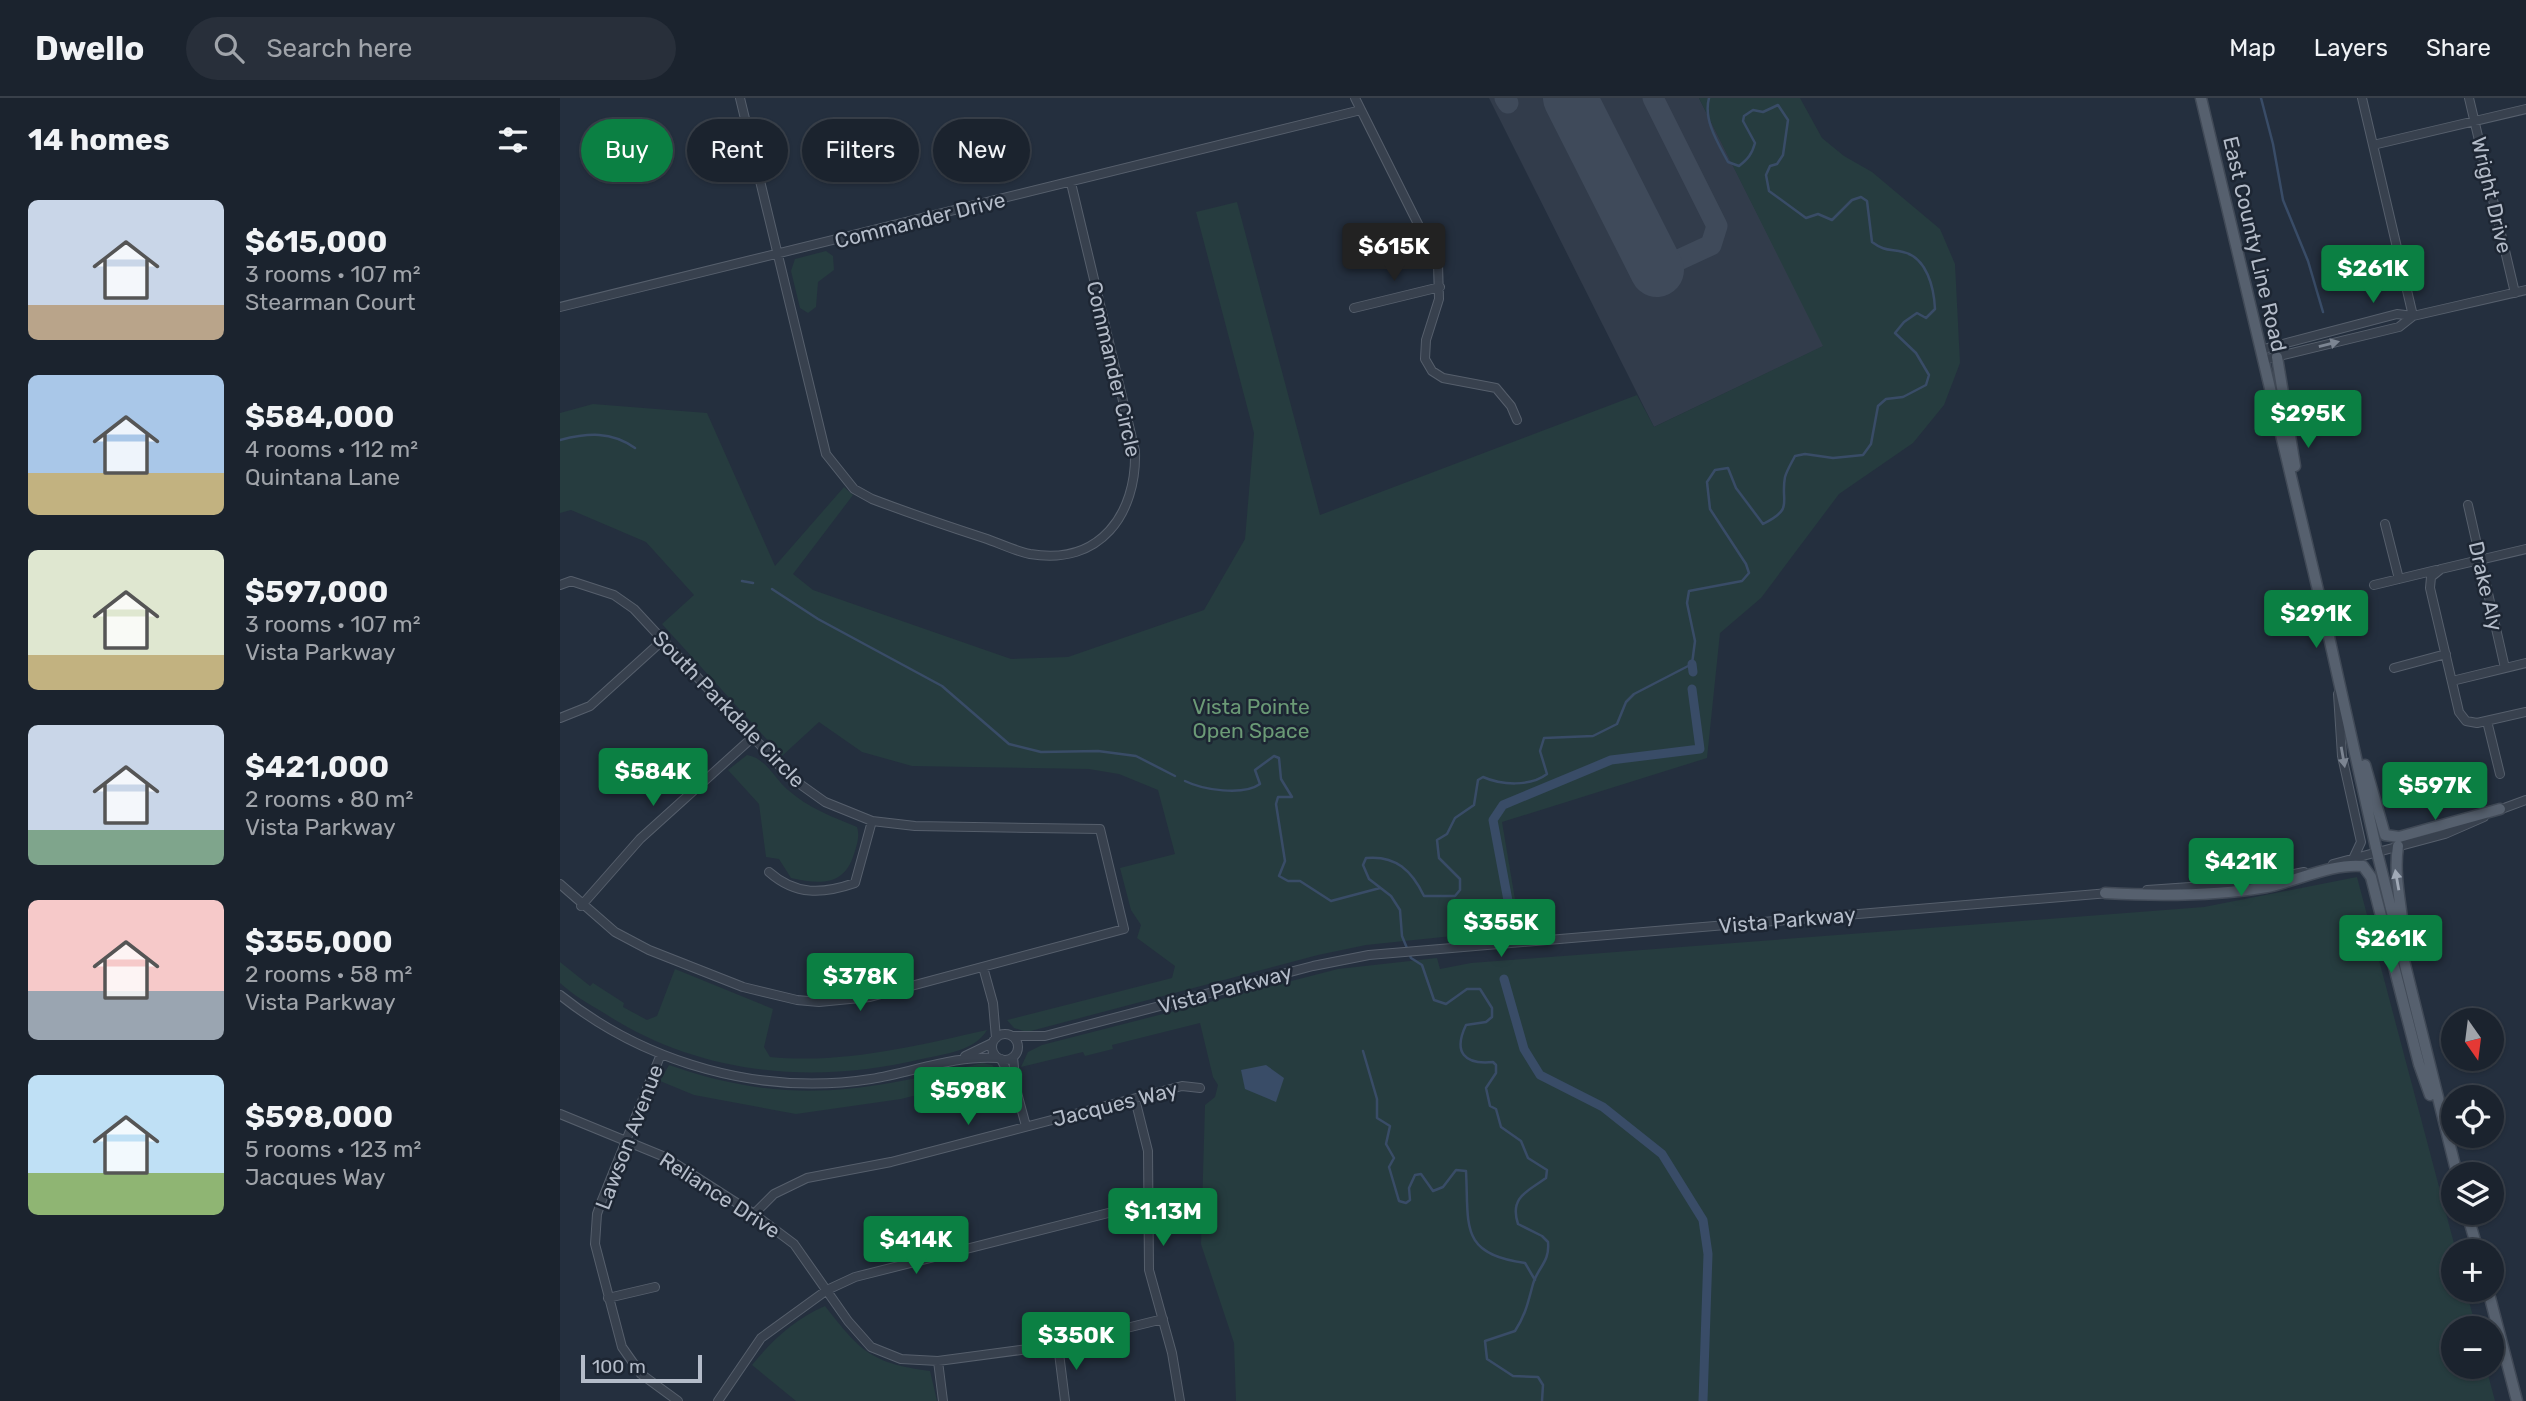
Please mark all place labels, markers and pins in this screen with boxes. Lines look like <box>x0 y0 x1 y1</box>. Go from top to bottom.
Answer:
pin: $615K <box>1345 223 1443 283</box>
pin: $261K <box>2324 246 2422 305</box>
pin: $295K <box>2259 390 2357 450</box>
pin: $291K <box>2267 590 2365 650</box>
pin: $584K <box>604 748 702 808</box>
pin: $597K <box>2386 762 2484 822</box>
pin: $421K <box>2192 838 2290 898</box>
pin: $355K <box>1452 900 1550 959</box>
pin: $261K <box>2342 916 2440 975</box>
pin: $378K <box>811 954 909 1013</box>
pin: $598K <box>919 1068 1017 1127</box>
pin: $1.13M <box>1106 1188 1220 1248</box>
pin: $414K <box>867 1216 965 1276</box>
pin: $350K <box>1027 1312 1125 1372</box>

